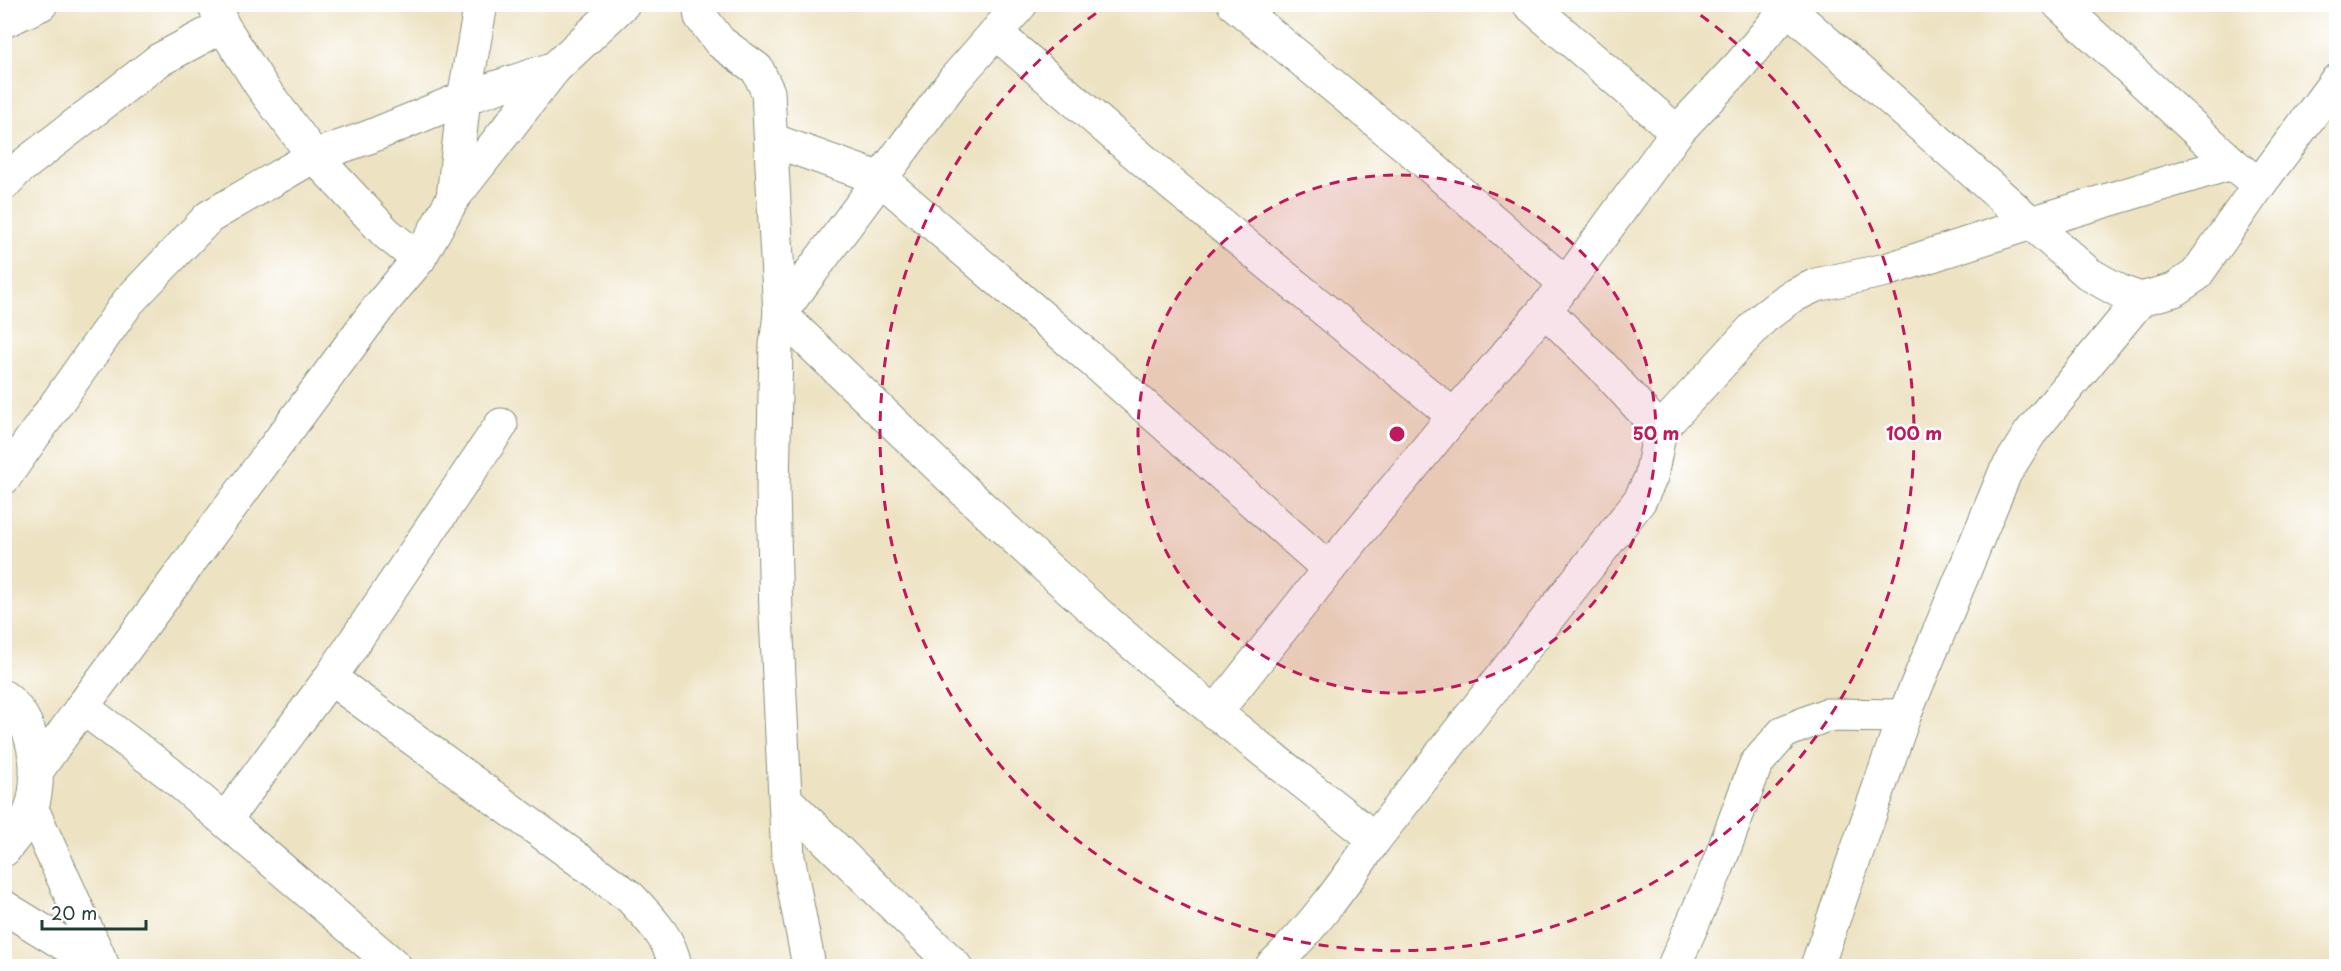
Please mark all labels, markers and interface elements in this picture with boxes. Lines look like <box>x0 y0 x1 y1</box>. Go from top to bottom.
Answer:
text: 50 m <box>1633 419 1679 446</box>
text: 100 m <box>1886 419 1942 446</box>
centre of rings <box>1387 424 1407 444</box>
scale bar <box>42 893 146 931</box>
text: 20 m <box>51 899 97 926</box>

